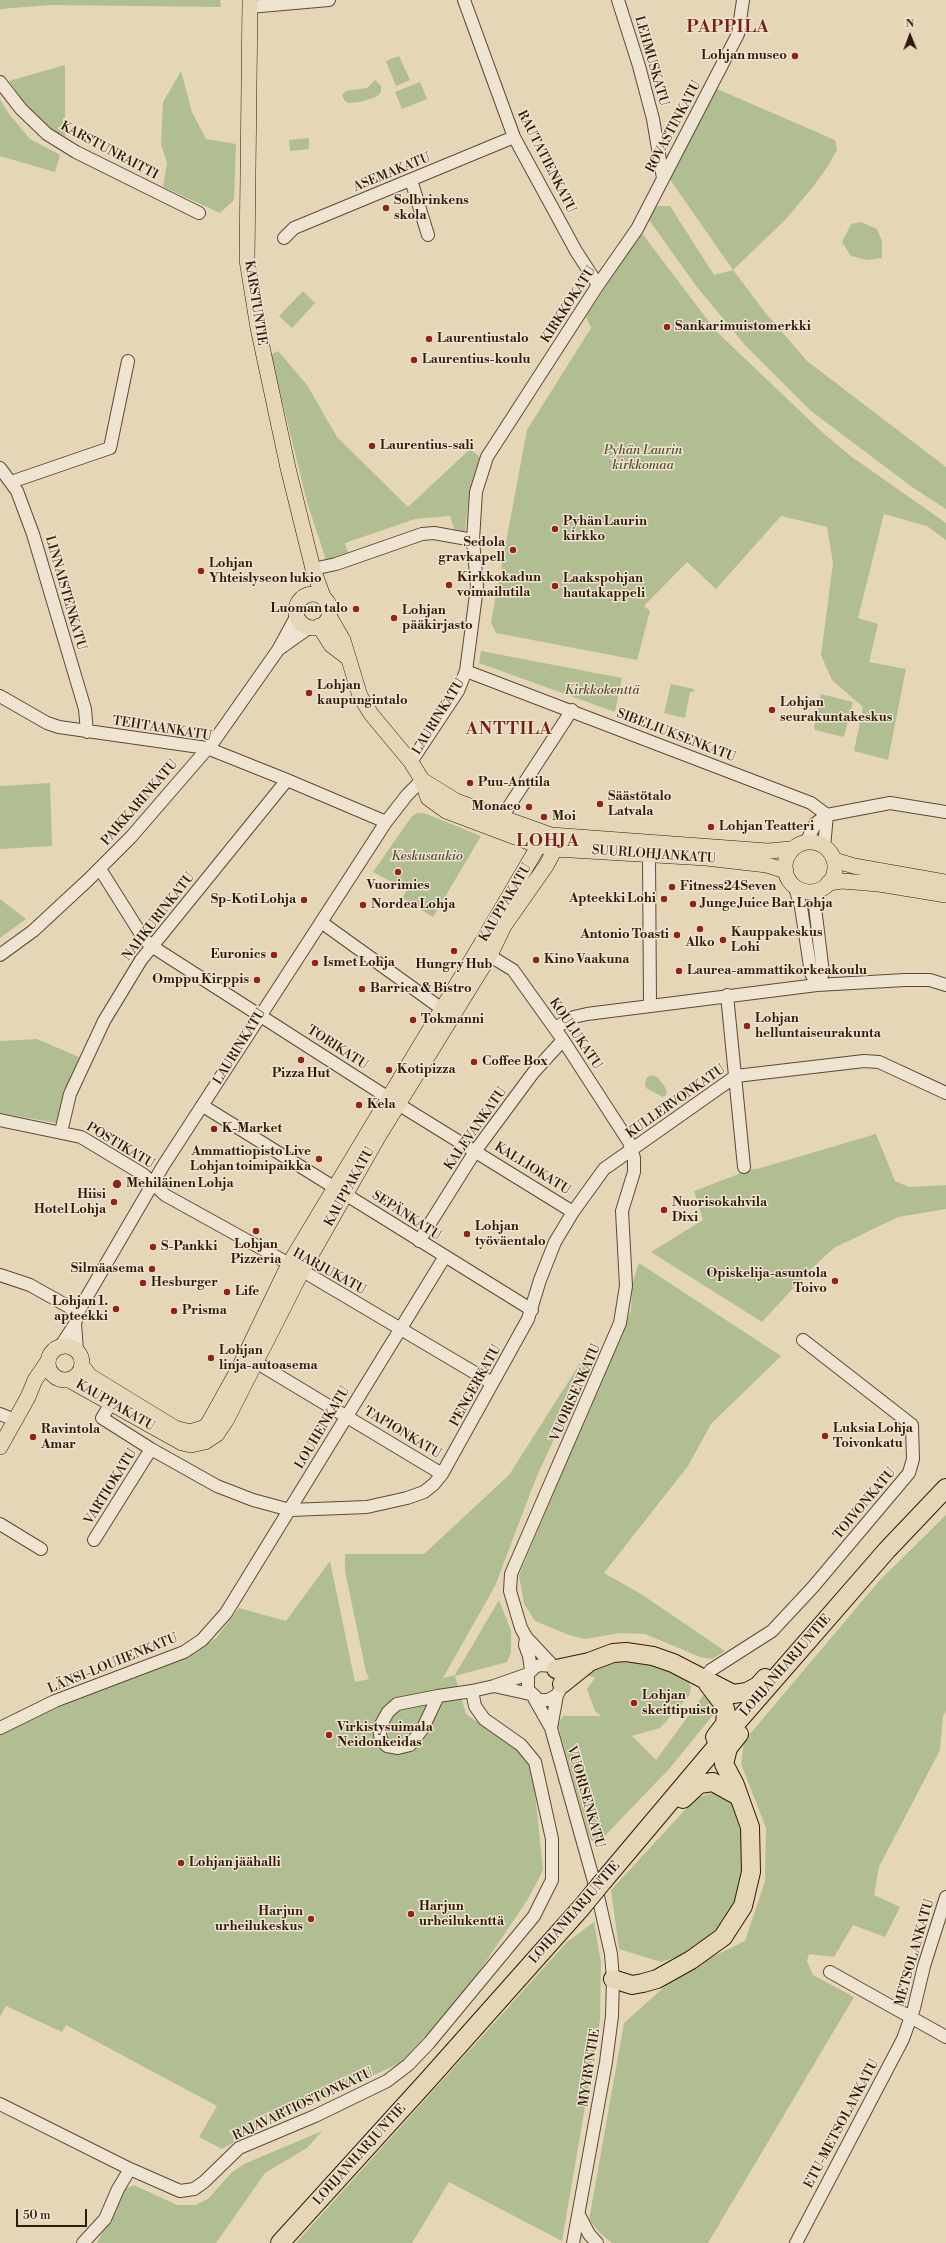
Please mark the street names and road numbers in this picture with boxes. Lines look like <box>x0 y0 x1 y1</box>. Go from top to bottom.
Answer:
street label: LEHMUSKATU <box>631 14 671 108</box>
street label: ROVASTINKATU <box>643 78 705 176</box>
street label: RAUTATIENKATU <box>513 108 579 216</box>
street label: KARSTUNRAITTI <box>57 119 161 183</box>
street label: ASEMAKATU <box>351 150 433 196</box>
street label: KARSTUNTIE <box>241 259 269 347</box>
street label: KIRKKOKATU <box>538 264 600 346</box>
street label: LINNAISTENKATU <box>41 534 89 652</box>
street label: LAURINKATU <box>409 676 469 758</box>
street label: SIBELIUKSENKATU <box>614 706 738 766</box>
street label: TEHTAANKATU <box>111 713 213 745</box>
street label: PAIKKARINKATU <box>98 757 182 849</box>
street label: SUURLOHJANKATU <box>591 843 717 867</box>
street label: KAUPPAKATU <box>476 861 536 945</box>
street label: NAHKURINKATU <box>120 870 198 964</box>
street label: KOULUKATU <box>545 995 605 1073</box>
street label: LAURINKATU <box>210 1006 270 1088</box>
street label: TORIKATU <box>304 1023 370 1073</box>
street label: KULLERVONKATU <box>623 1062 729 1142</box>
street label: KALEVANKATU <box>442 1085 510 1173</box>
street label: POSTIKATU <box>83 1120 157 1172</box>
street label: KALLIOKATU <box>491 1139 573 1199</box>
street label: KAUPPAKATU <box>322 1144 378 1230</box>
street label: SEPÄNKATU <box>369 1188 443 1244</box>
street label: HARJUKATU <box>290 1246 368 1298</box>
street label: PENGERKATU <box>447 1342 505 1430</box>
street label: VUORISENKATU <box>547 1342 605 1444</box>
street label: KAUPPAKATU <box>73 1377 157 1435</box>
street label: LOUHENKATU <box>292 1384 354 1472</box>
street label: TAPIONKATU <box>360 1404 444 1462</box>
street label: VARTIOKATU <box>82 1446 140 1528</box>
street label: TOIVONKATU <box>831 1465 899 1543</box>
street label: LOHJANHARJUNTIE <box>737 1612 835 1720</box>
street label: LÄNSI-LOUHENKATU <box>46 1631 180 1697</box>
street label: VUORISENKATU <box>563 1744 607 1850</box>
street label: LOHJANHARJUNTIE <box>526 1859 624 1967</box>
street label: METSOLANKATU <box>892 1897 938 2009</box>
street label: MYYRYNTIE <box>576 2028 604 2108</box>
street label: ETU-METSOLANKATU <box>801 2057 883 2191</box>
street label: RAJAVARTIOSTONKATU <box>230 2066 376 2144</box>
street label: LOHJANHARJUNTIE <box>310 2101 410 2209</box>

